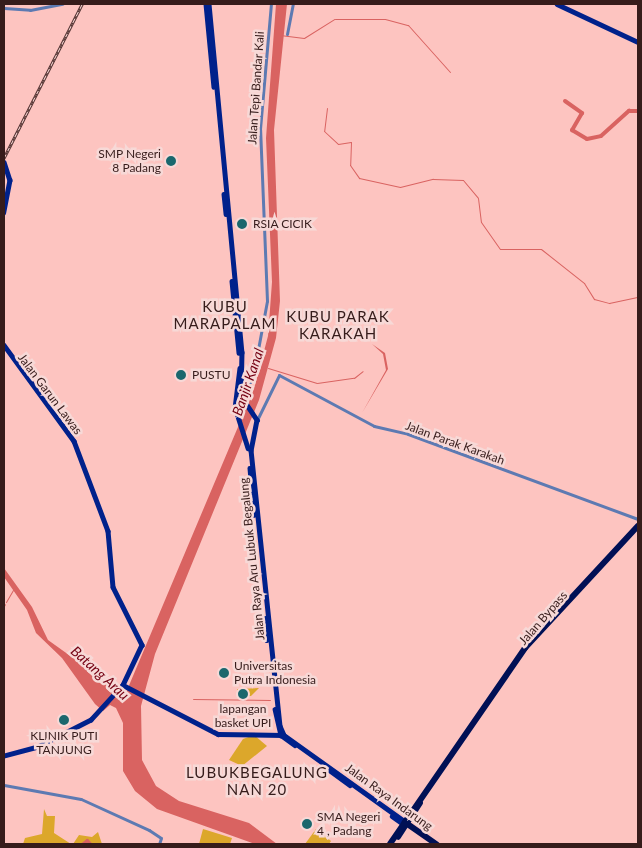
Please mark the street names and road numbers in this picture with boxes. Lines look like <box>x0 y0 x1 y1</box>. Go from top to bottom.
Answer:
street label: Jalan Tepi Bandar Kali <box>245 31 267 145</box>
street label: Jalan Garun Lawas <box>15 351 85 437</box>
street label: Jalan Parak Karakah <box>403 418 507 468</box>
street label: Jalan Raya Aru Lubuk Begalung <box>236 477 268 641</box>
street label: Jalan Bypass <box>516 588 570 648</box>
street label: Jalan Raya Indarung <box>343 761 435 833</box>

